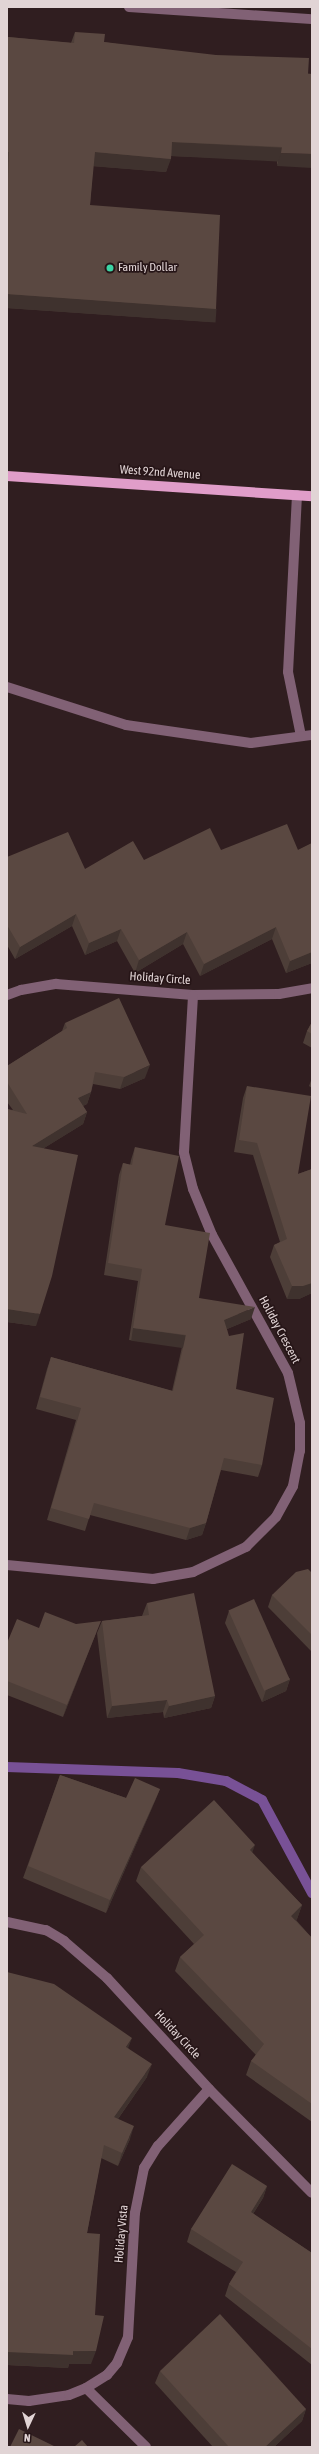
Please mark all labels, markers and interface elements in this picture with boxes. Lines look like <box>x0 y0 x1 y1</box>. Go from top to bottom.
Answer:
place label: Family Dollar <box>118 261 177 275</box>
marker: Family Dollar <box>105 263 115 273</box>
street label: West 92nd Avenue <box>119 463 201 483</box>
street label: Holiday Circle <box>129 970 191 988</box>
street label: Holiday Crescent <box>255 1294 303 1366</box>
street label: Holiday Circle <box>151 2008 203 2062</box>
street label: Holiday Vista <box>112 2204 132 2264</box>
north arrow <box>8 2406 48 2446</box>
text: N <box>24 2432 31 2444</box>

